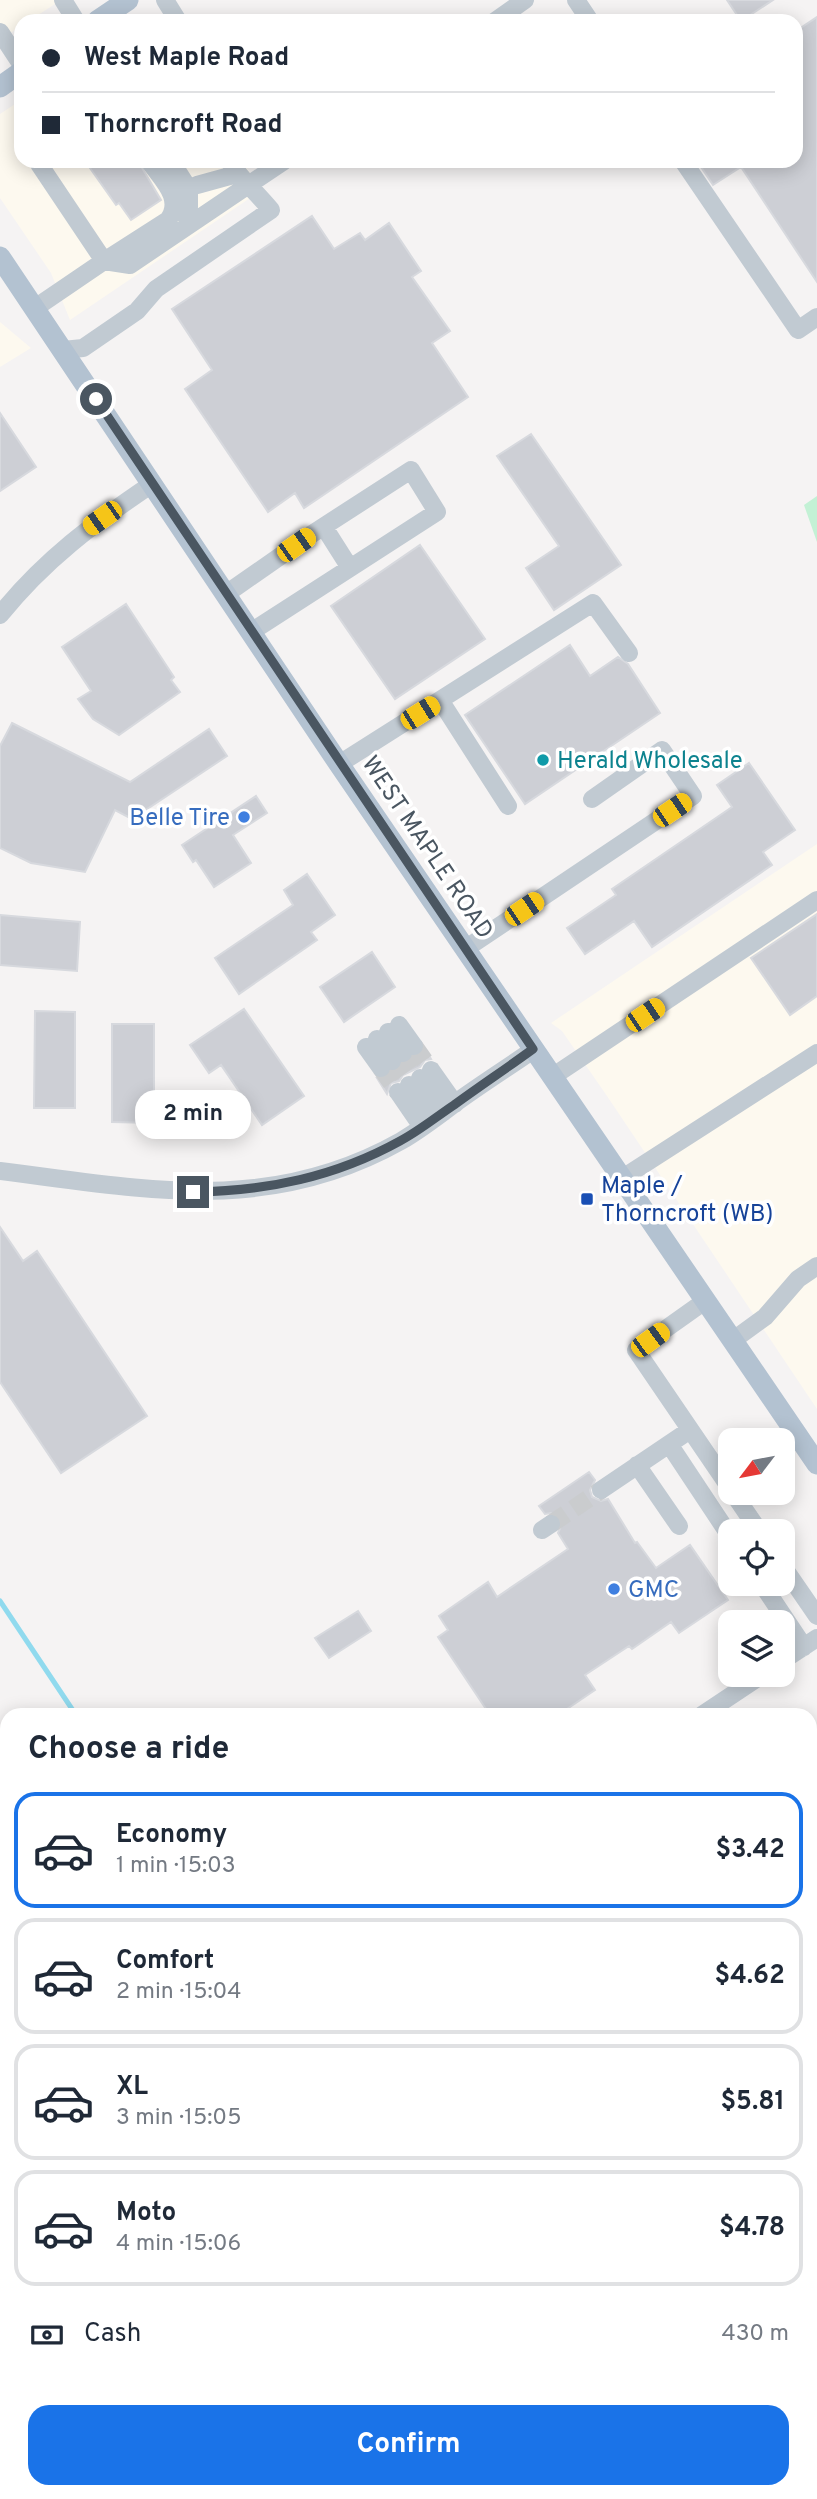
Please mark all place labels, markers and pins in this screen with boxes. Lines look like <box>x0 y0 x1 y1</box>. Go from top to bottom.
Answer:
place label: Herald Wholesale <box>557 747 743 777</box>
marker: Herald Wholesale <box>535 752 551 768</box>
place label: Belle Tire <box>129 804 230 834</box>
marker: Belle Tire <box>236 809 252 825</box>
place label: Maple / Thorncroft (WB) <box>601 1172 774 1230</box>
marker: Maple / Thorncroft (WB) <box>579 1191 595 1207</box>
place label: GMC <box>628 1576 679 1606</box>
marker: GMC <box>606 1581 622 1597</box>

